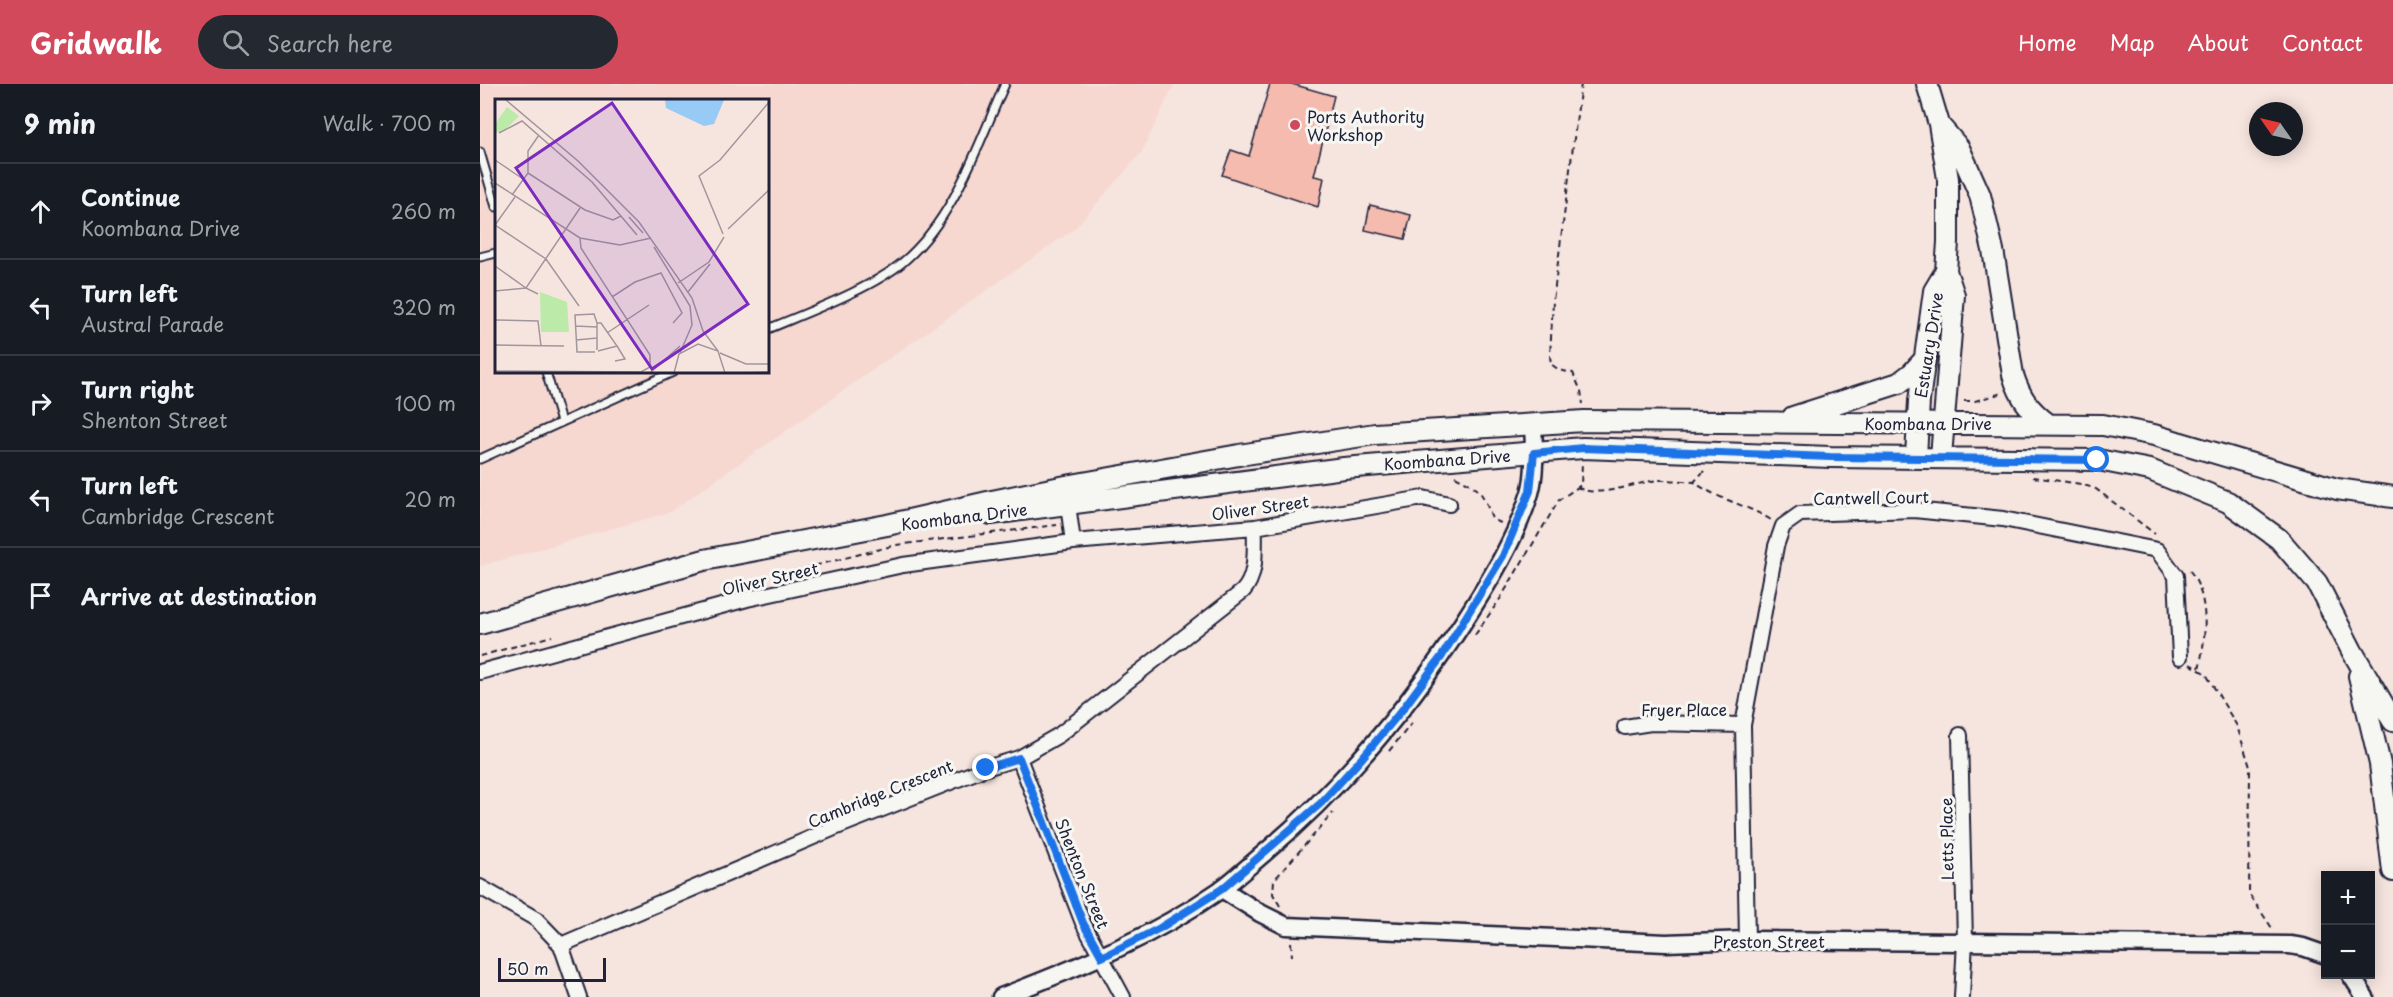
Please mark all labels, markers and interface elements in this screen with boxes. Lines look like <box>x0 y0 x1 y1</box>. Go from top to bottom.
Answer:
search box <box>198 15 618 69</box>
text: Gridwalk <box>30 21 162 64</box>
icon: search <box>219 26 252 59</box>
text: Search here <box>267 26 393 59</box>
text: Home <box>2018 26 2077 58</box>
text: Map <box>2110 26 2155 58</box>
text: About <box>2188 26 2249 58</box>
text: Contact <box>2282 26 2363 58</box>
inset map <box>495 99 770 374</box>
north arrow <box>2249 102 2303 156</box>
text: 9 min <box>24 104 96 143</box>
place label: Ports Authority Workshop <box>1307 104 1425 146</box>
text: Walk · 700 m <box>323 108 456 138</box>
marker: Ports Authority Workshop <box>1288 118 1302 132</box>
text: Continue <box>81 180 180 213</box>
icon: ahead <box>24 195 57 228</box>
text: 260 m <box>391 196 456 226</box>
text: Koombana Drive <box>81 213 240 243</box>
text: Turn left <box>81 276 178 309</box>
street label: Estuary Drive <box>1908 290 1948 400</box>
icon: left <box>24 291 57 324</box>
text: 320 m <box>392 292 456 322</box>
text: Austral Parade <box>81 309 224 339</box>
text: Turn right <box>81 372 194 405</box>
icon: right <box>24 387 57 420</box>
text: 100 m <box>395 388 456 418</box>
text: Shenton Street <box>81 405 228 435</box>
street label: Koombana Drive <box>1864 411 1992 435</box>
street label: Koombana Drive <box>1383 443 1511 475</box>
route start <box>2083 446 2109 472</box>
text: Turn left <box>81 468 178 501</box>
icon: left <box>24 483 57 516</box>
text: 20 m <box>404 484 456 514</box>
street label: Cantwell Court <box>1813 484 1930 510</box>
street label: Oliver Street <box>1210 488 1311 526</box>
street label: Koombana Drive <box>899 496 1029 536</box>
text: Cambridge Crescent <box>81 501 274 531</box>
street label: Oliver Street <box>719 555 821 601</box>
icon: arrive <box>24 579 57 612</box>
text: Arrive at destination <box>81 579 317 612</box>
street label: Fryer Place <box>1641 697 1727 721</box>
street label: Cambridge Crescent <box>804 753 957 833</box>
route end <box>972 754 998 780</box>
street label: Letts Place <box>1933 798 1959 880</box>
street label: Shenton Street <box>1050 814 1116 932</box>
map controls <box>2321 871 2375 979</box>
button: + <box>2321 871 2375 925</box>
button: − <box>2321 925 2375 979</box>
street label: Preston Street <box>1713 929 1825 953</box>
scale bar <box>498 955 606 982</box>
text: 50 m <box>507 956 548 980</box>

